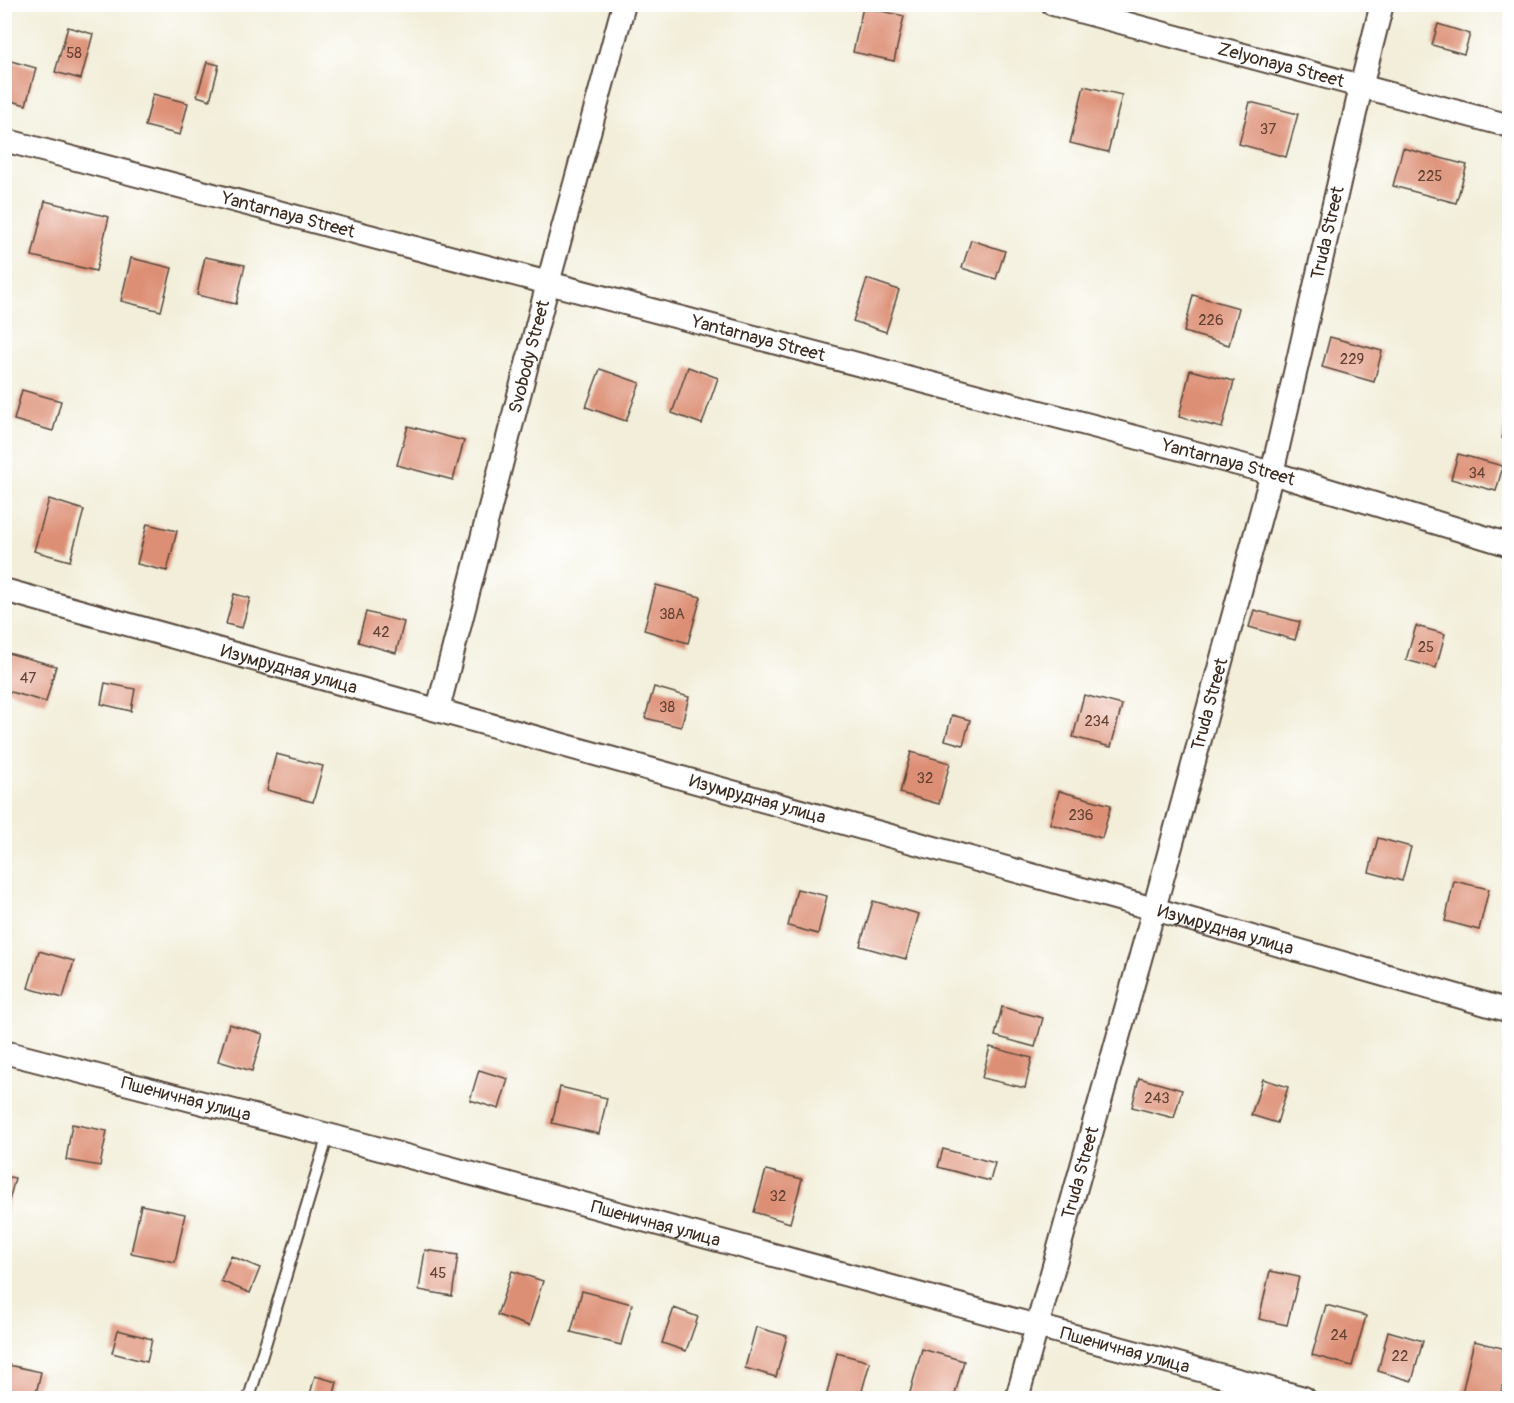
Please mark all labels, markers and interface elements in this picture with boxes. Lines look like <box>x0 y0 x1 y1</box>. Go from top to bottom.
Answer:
street label: Zelyonaya Street <box>1215 37 1348 93</box>
house number: 58 <box>66 44 82 63</box>
house number: 37 <box>1260 120 1276 139</box>
house number: 225 <box>1418 167 1442 186</box>
street label: Truda Street <box>1306 183 1349 282</box>
street label: Yantarnaya Street <box>218 186 358 243</box>
street label: Svobody Street <box>503 297 555 416</box>
street label: Yantarnaya Street <box>688 309 828 367</box>
house number: 226 <box>1198 311 1224 330</box>
house number: 229 <box>1340 350 1364 369</box>
street label: Yantarnaya Street <box>1158 433 1299 491</box>
house number: 34 <box>1468 464 1486 483</box>
house number: 38А <box>659 605 685 624</box>
house number: 42 <box>372 623 390 642</box>
house number: 25 <box>1418 638 1434 657</box>
street label: Изумрудная улица <box>218 639 360 699</box>
street label: Truda Street <box>1186 655 1233 753</box>
house number: 47 <box>20 669 36 688</box>
house number: 38 <box>659 698 675 717</box>
house number: 234 <box>1084 712 1110 731</box>
street label: Изумрудная улица <box>687 769 828 829</box>
house number: 32 <box>917 769 933 788</box>
house number: 236 <box>1068 806 1094 825</box>
street label: Изумрудная улица <box>1155 899 1296 960</box>
street label: Пшеничная улица <box>119 1071 253 1126</box>
house number: 243 <box>1144 1089 1170 1108</box>
street label: Truda Street <box>1056 1123 1104 1221</box>
house number: 32 <box>770 1187 786 1206</box>
street label: Пшеничная улица <box>589 1195 723 1252</box>
house number: 45 <box>430 1264 446 1283</box>
street label: Пшеничная улица <box>1058 1321 1192 1378</box>
house number: 24 <box>1330 1326 1348 1345</box>
house number: 22 <box>1392 1347 1408 1366</box>

